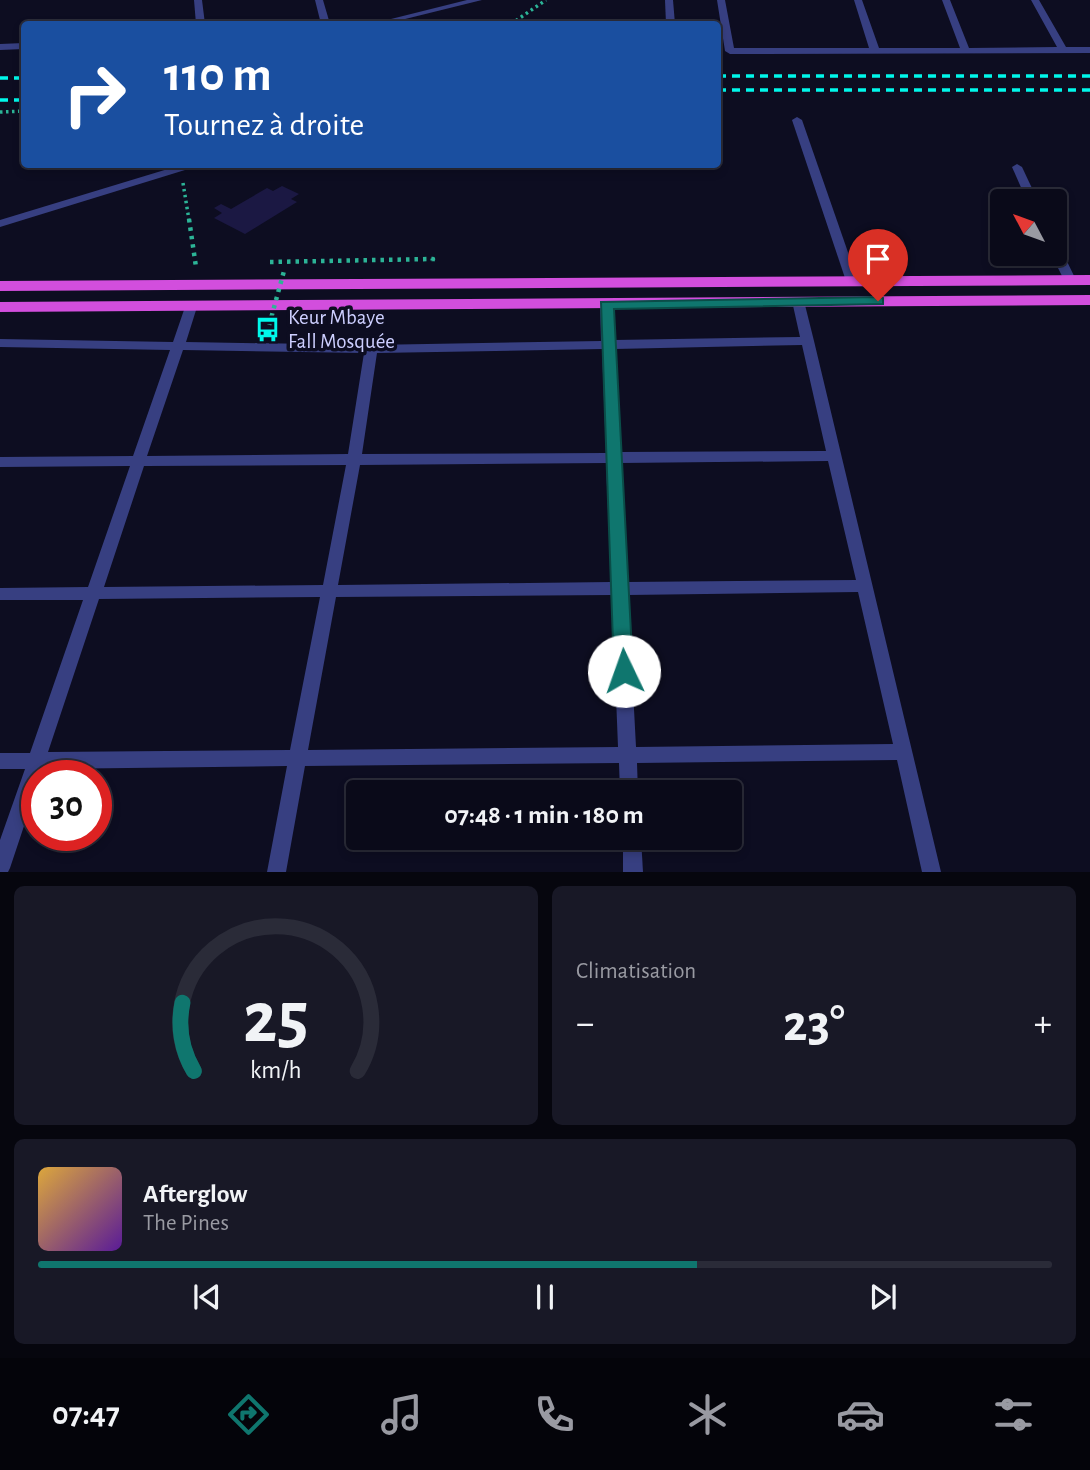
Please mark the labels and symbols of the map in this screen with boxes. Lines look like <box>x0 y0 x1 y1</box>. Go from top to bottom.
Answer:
north arrow <box>990 189 1068 266</box>
pin <box>848 229 908 301</box>
place label: Keur Mbaye Fall Mosquée <box>288 307 395 352</box>
bus stop icon: Keur Mbaye Fall Mosquée <box>254 315 282 343</box>
position arrow <box>587 634 661 708</box>
speed limit sign: 30 <box>21 760 112 851</box>

